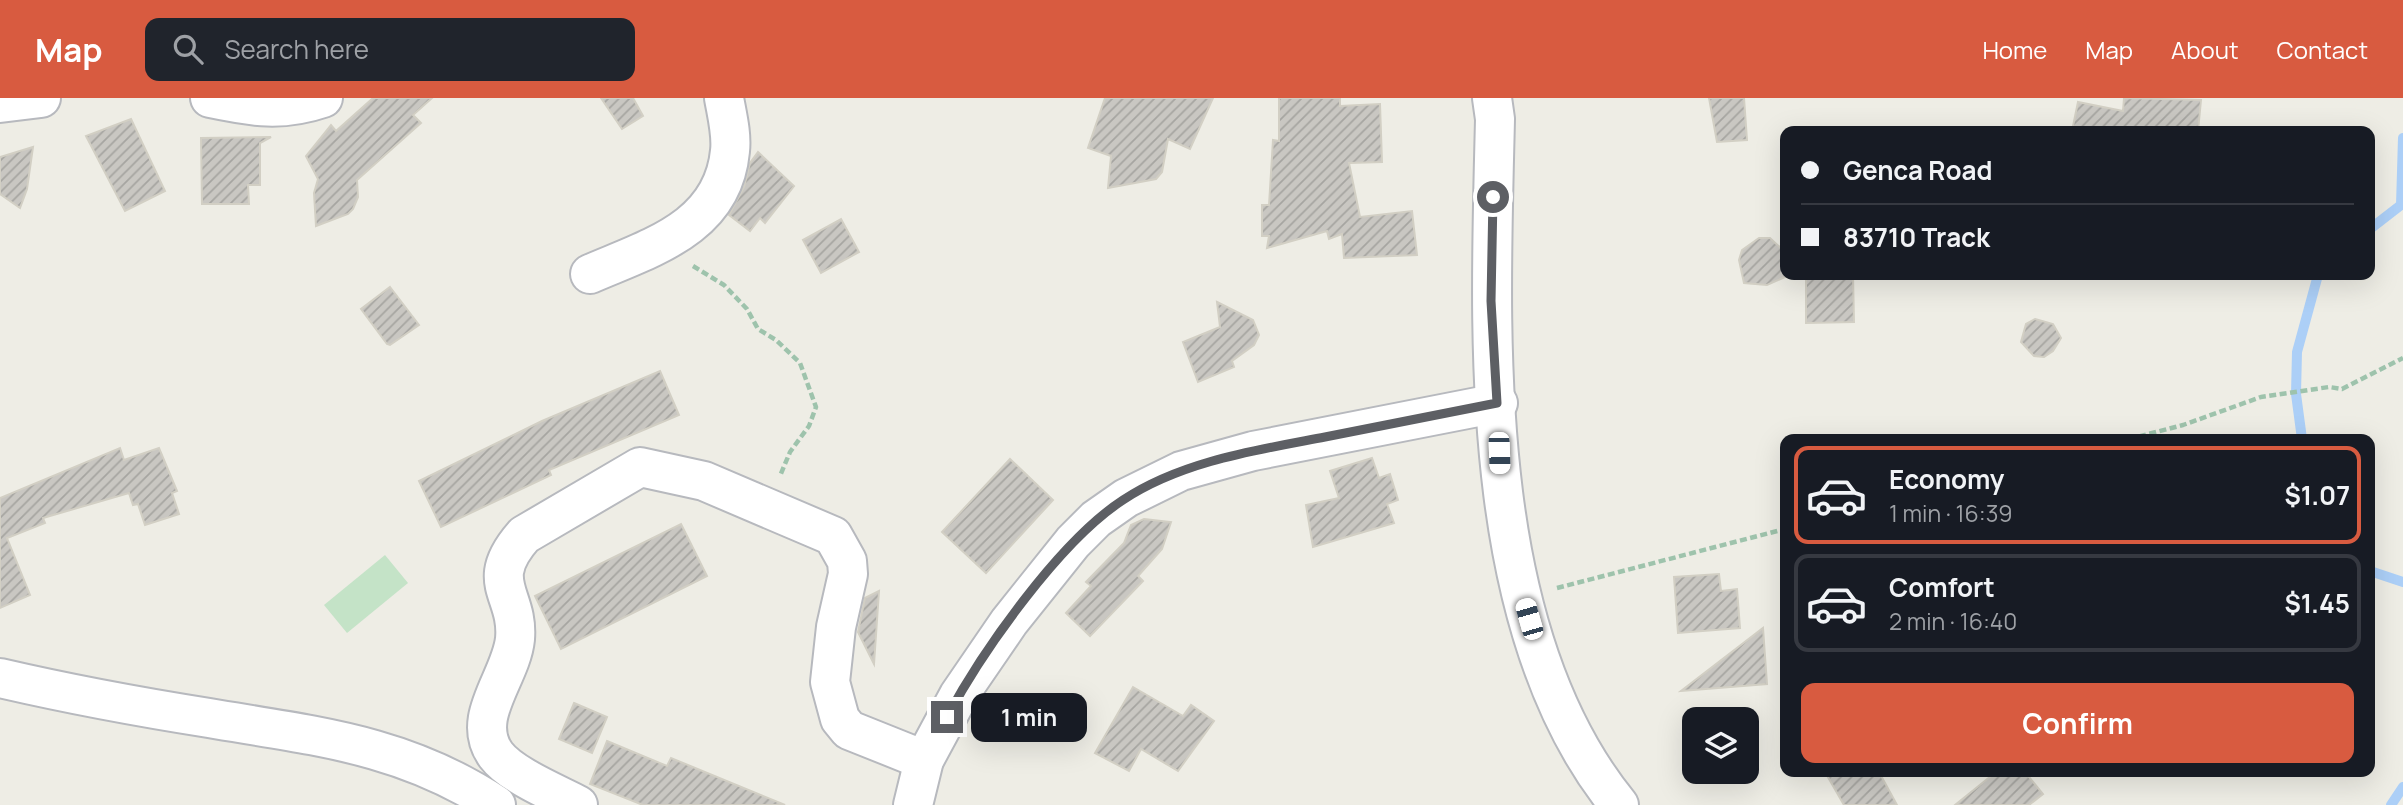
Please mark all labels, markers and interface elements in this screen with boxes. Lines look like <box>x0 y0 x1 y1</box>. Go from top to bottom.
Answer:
search box <box>145 18 635 81</box>
text: Map <box>35 27 103 72</box>
icon: search <box>169 30 207 68</box>
text: Search here <box>225 31 369 67</box>
text: Home <box>1982 33 2047 66</box>
text: Map <box>2085 33 2133 66</box>
text: About <box>2171 33 2239 66</box>
text: Contact <box>2277 33 2368 66</box>
text: Genca Road <box>1843 152 1993 188</box>
route start <box>1477 181 1509 213</box>
text: 83710 Track <box>1843 219 1990 255</box>
car <box>1488 432 1511 474</box>
text: Economy <box>1889 461 2004 497</box>
icon: car <box>1805 464 1868 527</box>
text: $1.07 <box>2284 477 2350 513</box>
text: 1 min · 16:39 <box>1889 497 2013 529</box>
text: Comfort <box>1889 569 1995 605</box>
icon: car <box>1805 572 1868 635</box>
text: $1.45 <box>2284 585 2350 621</box>
car <box>1514 596 1545 642</box>
text: 2 min · 16:40 <box>1889 605 2017 637</box>
button: Confirm <box>1801 683 2354 763</box>
callout: 1 min <box>972 692 1087 742</box>
route end <box>931 701 963 733</box>
text: 1 min <box>1001 701 1057 733</box>
map controls <box>1682 707 1759 784</box>
button: layers <box>1682 707 1759 784</box>

